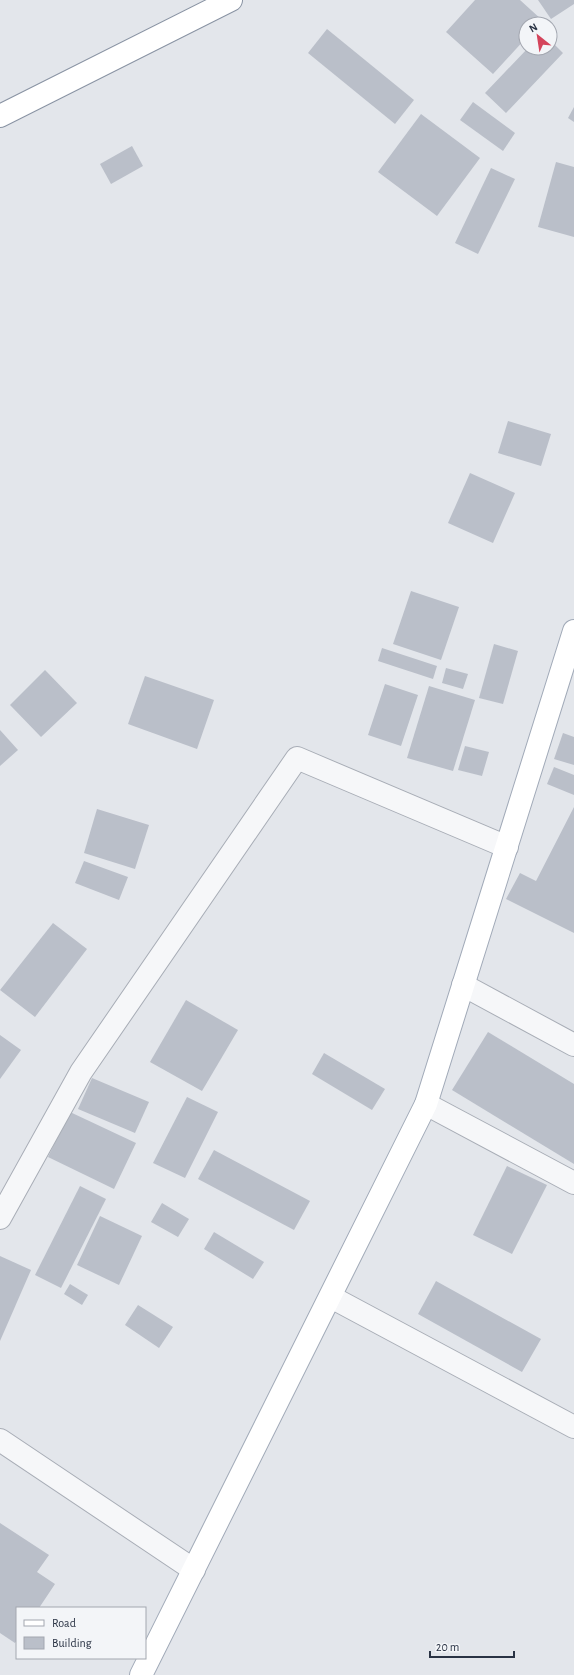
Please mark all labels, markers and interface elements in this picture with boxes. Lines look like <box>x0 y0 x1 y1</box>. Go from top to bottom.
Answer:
north arrow <box>518 16 558 56</box>
text: N <box>527 21 539 34</box>
legend <box>16 1607 146 1659</box>
text: Road <box>52 1617 76 1629</box>
scale bar <box>430 1633 514 1659</box>
text: Building <box>52 1637 92 1649</box>
text: 20 m <box>436 1641 459 1653</box>

